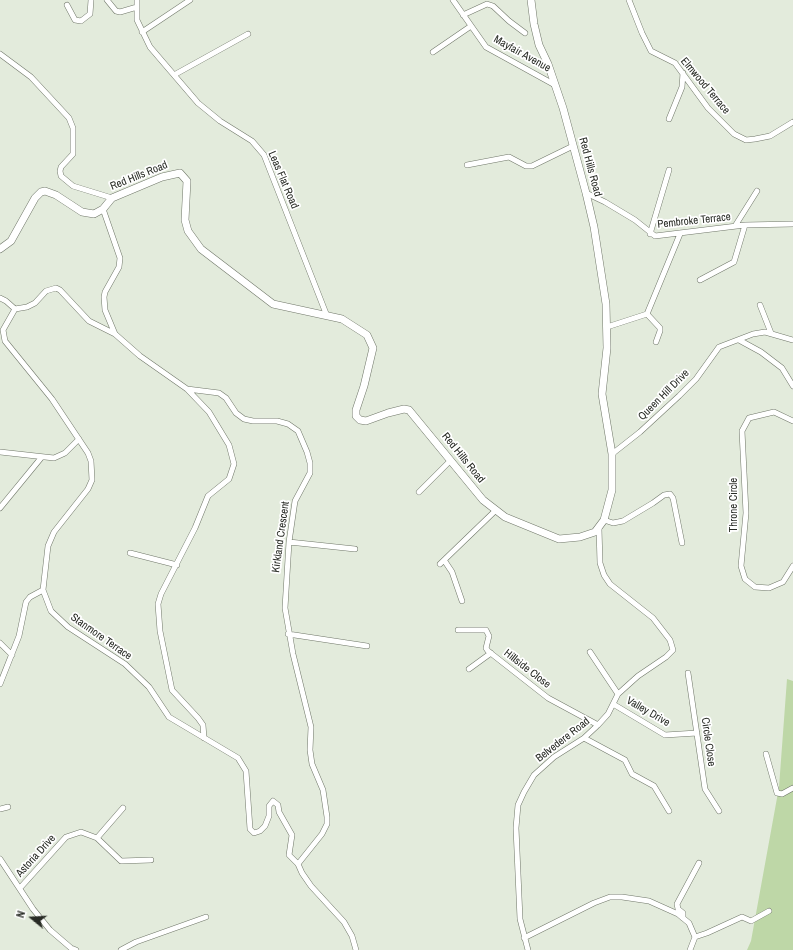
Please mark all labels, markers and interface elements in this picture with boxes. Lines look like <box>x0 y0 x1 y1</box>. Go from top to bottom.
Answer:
street label: Mayfair Avenue <box>491 33 553 75</box>
street label: Elmwood Terrace <box>678 55 732 117</box>
street label: Red Hills Road <box>576 136 604 198</box>
street label: Leas Flat Road <box>265 149 301 211</box>
street label: Red Hills Road <box>108 159 170 193</box>
street label: Pembroke Terrace <box>657 211 731 231</box>
street label: Queen Hill Drive <box>636 367 692 423</box>
street label: Red Hills Road <box>439 430 487 486</box>
street label: Throne Circle <box>727 478 741 532</box>
street label: Kirkland Crescent <box>269 501 293 573</box>
street label: Stanmore Terrace <box>68 611 134 663</box>
street label: Hillside Close <box>501 647 553 691</box>
street label: Valley Drive <box>624 694 672 730</box>
street label: Belvedere Road <box>533 715 593 765</box>
street label: Circle Close <box>698 717 718 767</box>
street label: Astoria Drive <box>13 832 59 880</box>
north arrow <box>12 898 52 938</box>
text: N <box>13 909 28 920</box>

